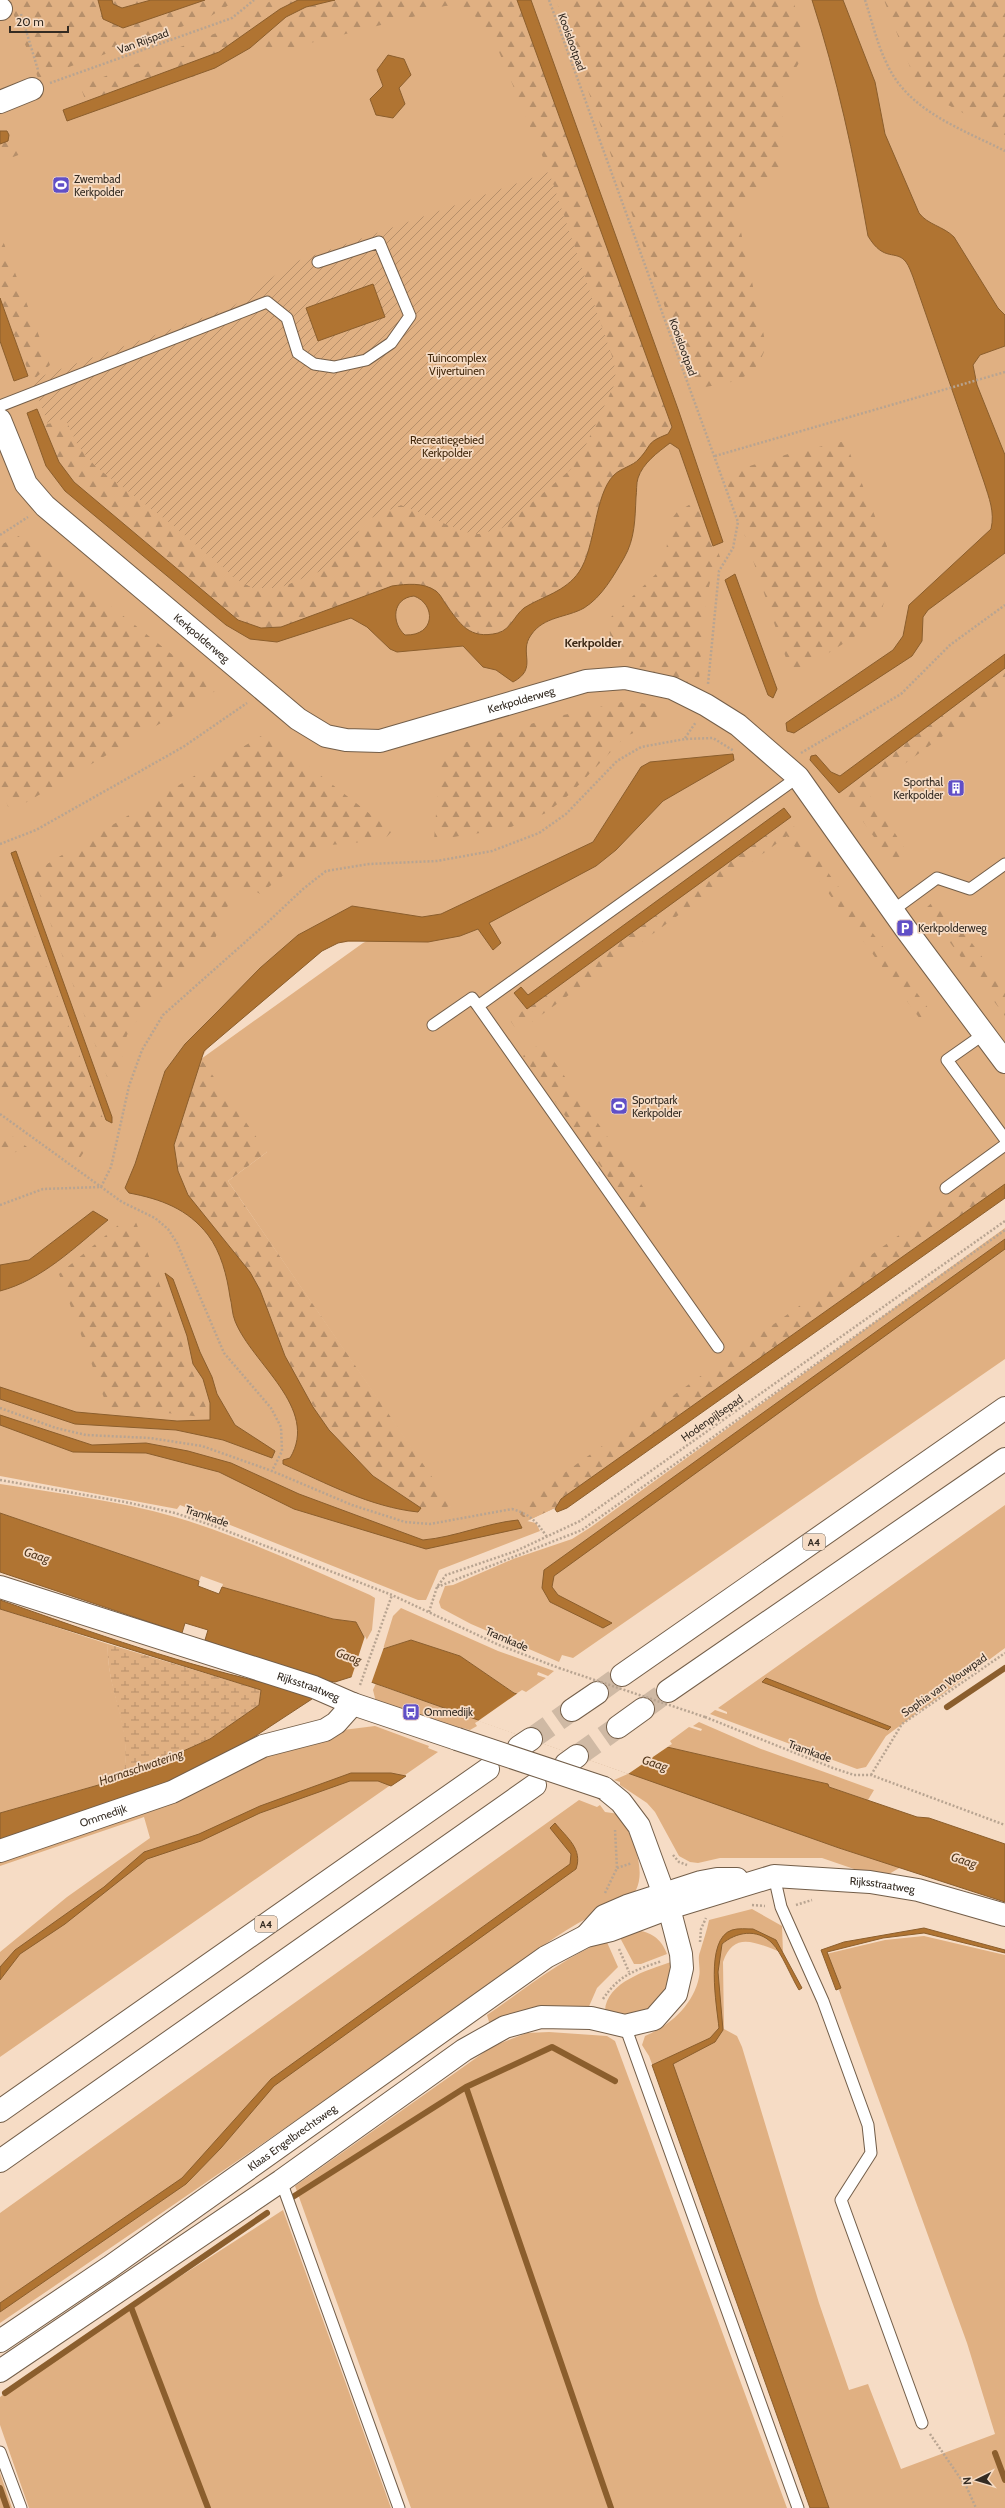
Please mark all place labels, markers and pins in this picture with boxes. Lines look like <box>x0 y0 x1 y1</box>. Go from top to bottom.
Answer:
place label: Zwembad Kerkpolder <box>74 172 124 199</box>
sports icon: Zwembad Kerkpolder <box>51 175 71 195</box>
place label: Sporthal Kerkpolder <box>893 775 944 802</box>
building icon: Sporthal Kerkpolder <box>946 778 966 798</box>
parking icon: Kerkpolderweg <box>895 918 915 938</box>
place label: Kerkpolderweg <box>918 921 987 935</box>
place label: Sportpark Kerkpolder <box>632 1093 682 1120</box>
sports icon: Sportpark Kerkpolder <box>609 1096 629 1116</box>
bus stop icon: Ommedijk <box>401 1702 421 1722</box>
place label: Ommedijk <box>424 1705 473 1719</box>

